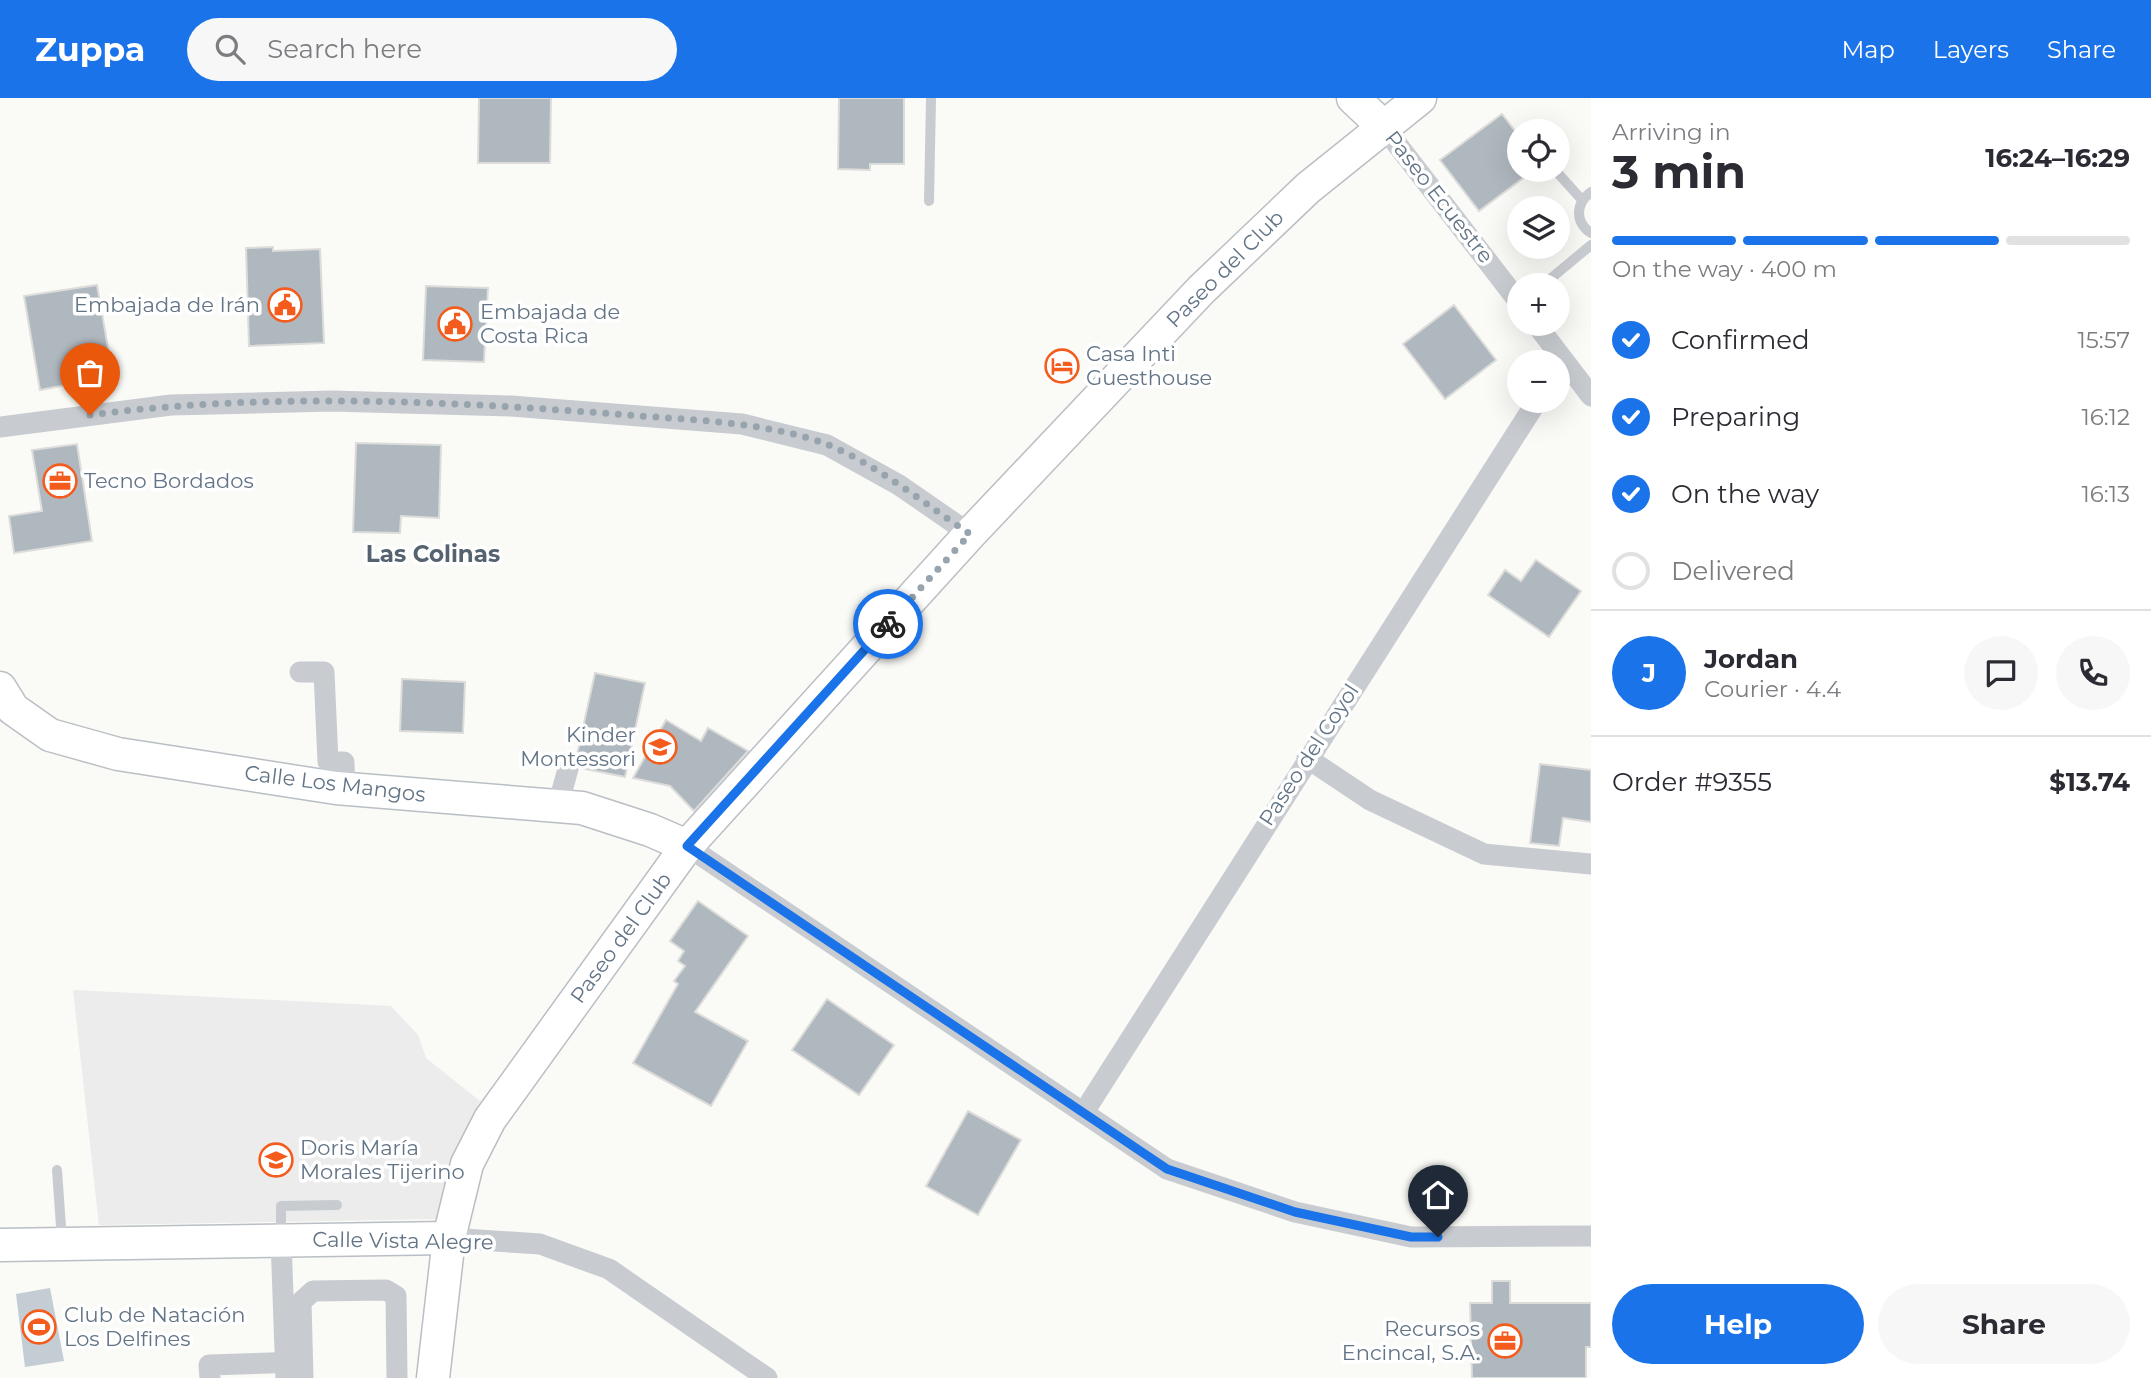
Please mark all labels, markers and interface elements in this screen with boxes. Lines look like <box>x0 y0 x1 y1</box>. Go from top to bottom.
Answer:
search box <box>187 18 677 81</box>
text: Zuppa <box>35 29 145 69</box>
icon: search <box>211 30 249 68</box>
text: Search here <box>267 33 422 65</box>
text: Map <box>1841 35 1895 64</box>
text: Layers <box>1933 35 2009 64</box>
text: Share <box>2047 35 2116 64</box>
text: Arriving in <box>1612 118 1731 146</box>
map controls <box>1507 119 1570 413</box>
button: locate <box>1507 119 1570 182</box>
street label: Paseo Ecuestre <box>1380 126 1499 268</box>
text: 16:24–16:29 <box>1985 142 2130 174</box>
text: 3 min <box>1612 143 1746 200</box>
button: layers <box>1507 196 1570 259</box>
street label: Paseo del Club <box>1161 205 1289 333</box>
text: On the way · 400 m <box>1612 255 1837 283</box>
button: + <box>1507 273 1570 336</box>
public building icon: Embajada de Irán <box>266 286 304 324</box>
place label: Embajada de Irán <box>74 292 260 317</box>
place label: Embajada de Costa Rica <box>480 299 620 348</box>
public building icon: Embajada de Costa Rica <box>436 305 474 343</box>
icon: check <box>1612 321 1650 359</box>
text: Confirmed <box>1671 324 1810 356</box>
text: 15:57 <box>2078 326 2130 354</box>
place label: Casa Inti Guesthouse <box>1086 341 1212 390</box>
pin <box>60 343 120 415</box>
hotel icon: Casa Inti Guesthouse <box>1043 347 1081 385</box>
button: − <box>1507 350 1570 413</box>
icon: bag <box>71 354 109 392</box>
icon: check <box>1612 398 1650 436</box>
text: Preparing <box>1671 401 1800 433</box>
text: 16:12 <box>2081 403 2130 431</box>
office icon: Tecno Bordados <box>41 462 79 500</box>
place label: Tecno Bordados <box>84 468 254 493</box>
icon: check <box>1612 475 1650 513</box>
text: On the way <box>1671 478 1819 510</box>
text: 16:13 <box>2082 480 2130 508</box>
district label: Las Colinas <box>366 540 500 568</box>
text: Delivered <box>1671 555 1795 587</box>
courier <box>853 589 923 659</box>
icon: bike <box>869 605 907 643</box>
button: chat <box>1964 636 2038 710</box>
button: phone <box>2056 636 2130 710</box>
text: Jordan <box>1704 643 1798 675</box>
text: J <box>1642 657 1656 689</box>
text: Courier · 4.4 <box>1704 675 1841 703</box>
street label: Paseo del Coyol <box>1253 679 1364 830</box>
place label: Kinder Montessori <box>520 722 636 771</box>
school or university icon: Kinder Montessori <box>641 728 679 766</box>
street label: Calle Los Mangos <box>243 760 427 807</box>
text: Order #9355 <box>1612 766 1772 798</box>
text: $13.74 <box>2049 766 2130 798</box>
street label: Paseo del Club <box>565 867 676 1008</box>
place label: Doris María Morales Tijerino <box>300 1135 465 1184</box>
school or university icon: Doris María Morales Tijerino <box>257 1141 295 1179</box>
pin <box>1408 1165 1468 1237</box>
icon: home <box>1419 1176 1457 1214</box>
street label: Calle Vista Alegre <box>312 1226 494 1255</box>
button: Help <box>1612 1284 1864 1364</box>
button: Share <box>1878 1284 2130 1364</box>
place label: Club de Natación Los Delfines <box>64 1302 245 1351</box>
sports icon: Club de Natación Los Delfines <box>20 1308 58 1346</box>
place label: Recursos Encincal, S.A. <box>1342 1316 1480 1365</box>
office icon: Recursos Encincal, S.A. <box>1486 1322 1524 1360</box>

